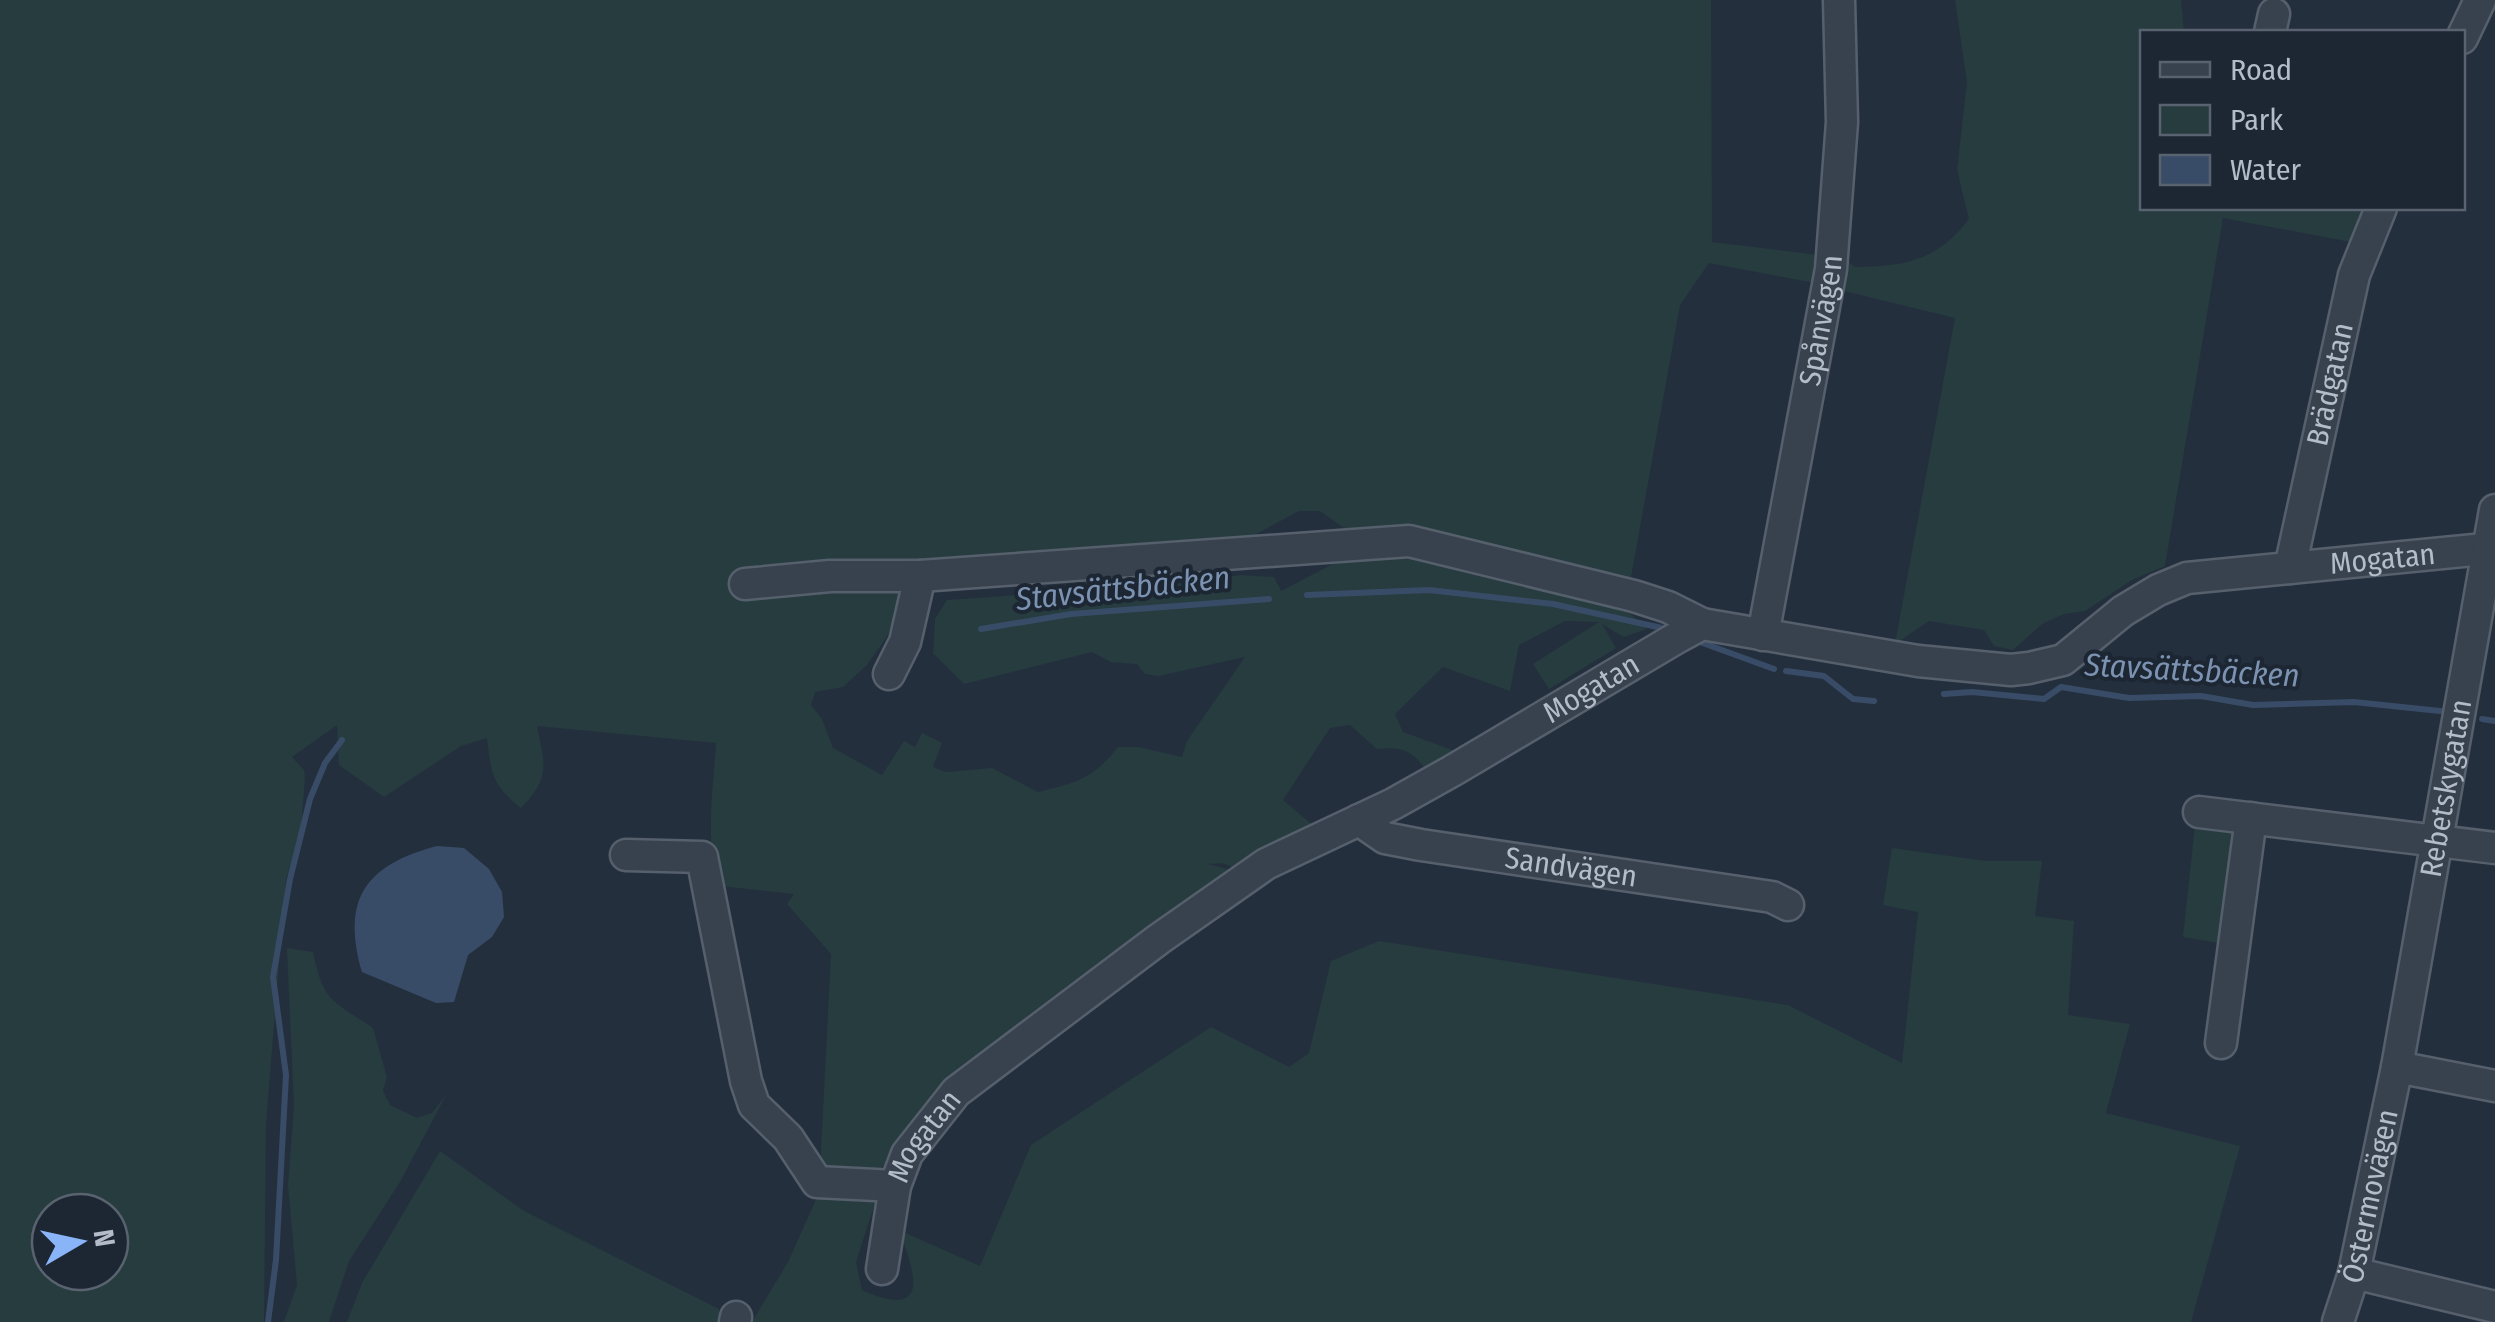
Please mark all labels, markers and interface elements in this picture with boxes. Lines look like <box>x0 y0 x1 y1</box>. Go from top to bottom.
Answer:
legend <box>2140 30 2465 210</box>
text: Road <box>2230 52 2292 88</box>
text: Park <box>2230 102 2283 138</box>
text: Water <box>2230 152 2301 188</box>
street label: Spånvägen <box>1792 254 1850 389</box>
street label: Brädgatan <box>2299 319 2361 449</box>
street label: Mogatan <box>2328 536 2437 582</box>
water label: Stavsättsbäcken <box>1013 558 1232 618</box>
water label: Stavsättsbäcken <box>2083 645 2300 695</box>
street label: Mogatan <box>1537 646 1646 731</box>
street label: Rebetskygatan <box>2413 697 2479 880</box>
street label: Sandvägen <box>1503 840 1640 895</box>
street label: Mogatan <box>880 1083 969 1187</box>
street label: Östermovägen <box>2334 1106 2406 1288</box>
north arrow <box>30 1192 130 1292</box>
text: N <box>87 1227 122 1249</box>

